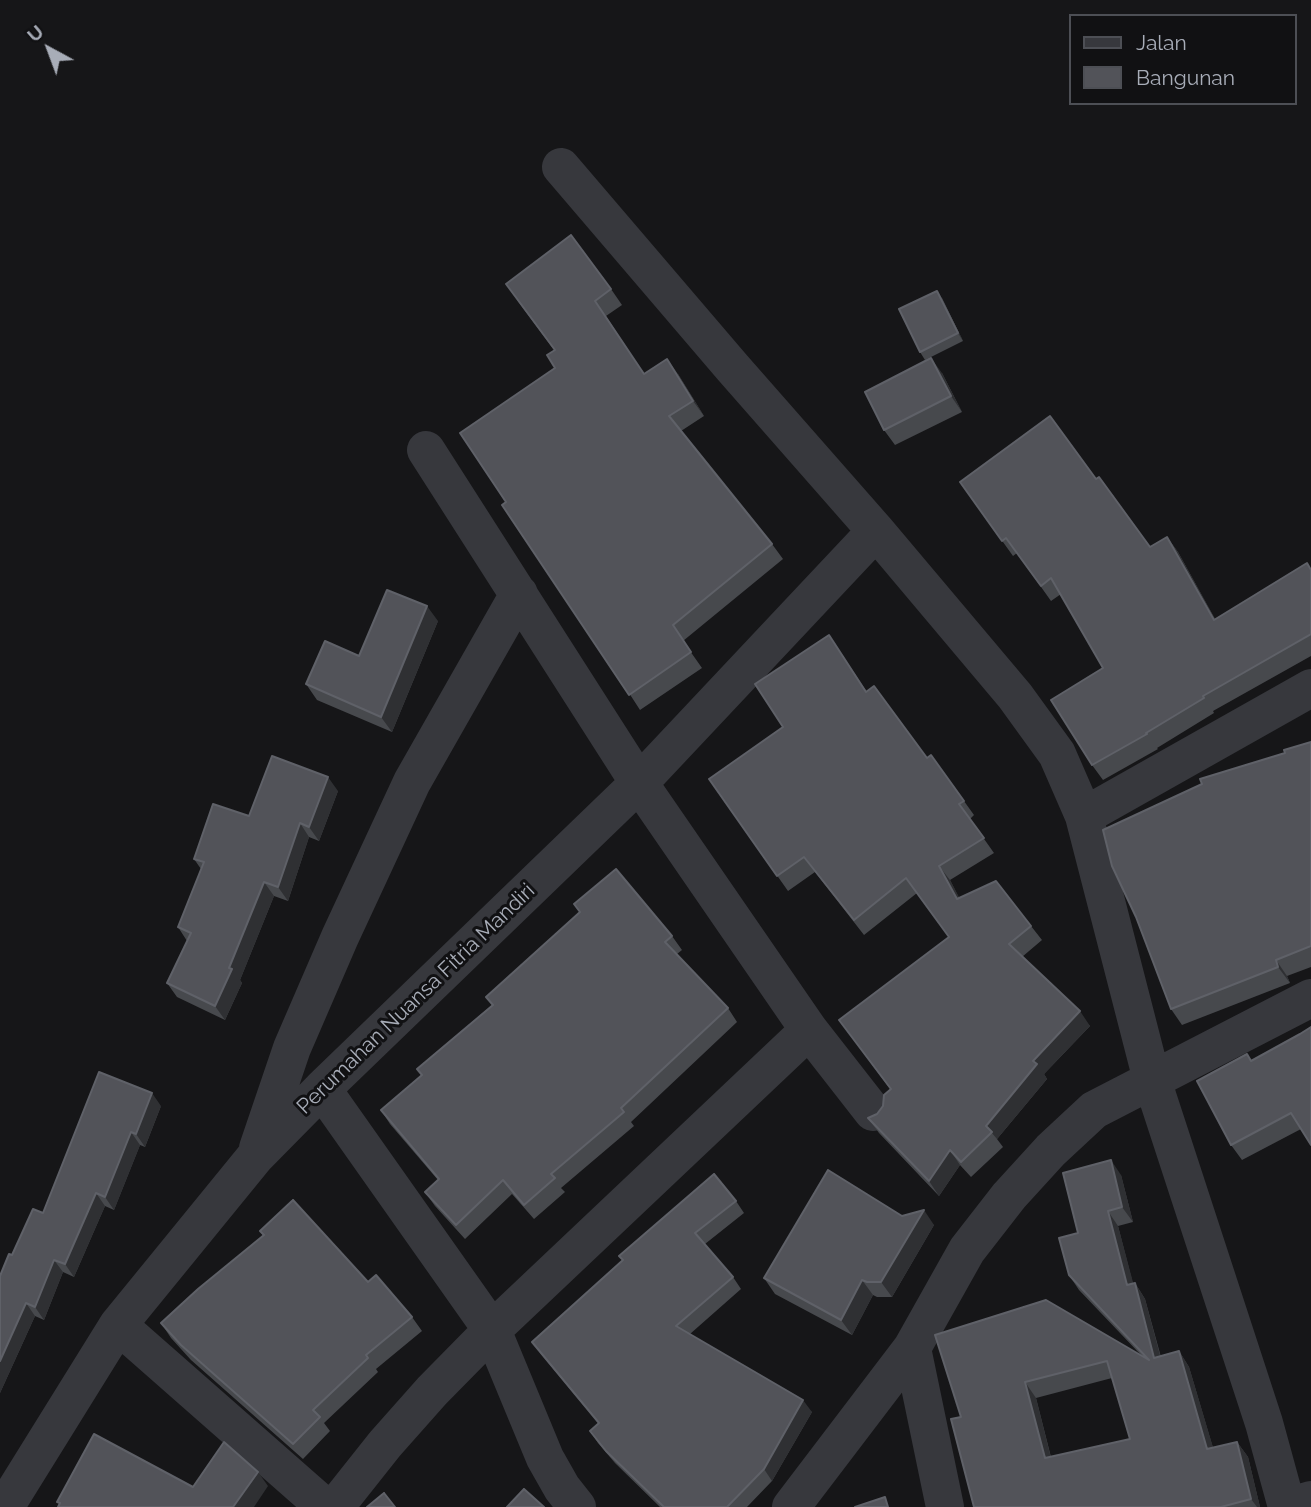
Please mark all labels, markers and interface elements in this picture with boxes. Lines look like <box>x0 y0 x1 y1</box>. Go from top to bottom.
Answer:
north arrow <box>14 14 84 84</box>
legend <box>1070 14 1297 105</box>
text: U <box>23 20 48 46</box>
text: Jalan <box>1136 30 1187 55</box>
text: Bangunan <box>1136 65 1235 90</box>
street label: Perumahan Nuansa Fitria Mandiri <box>292 879 540 1119</box>

